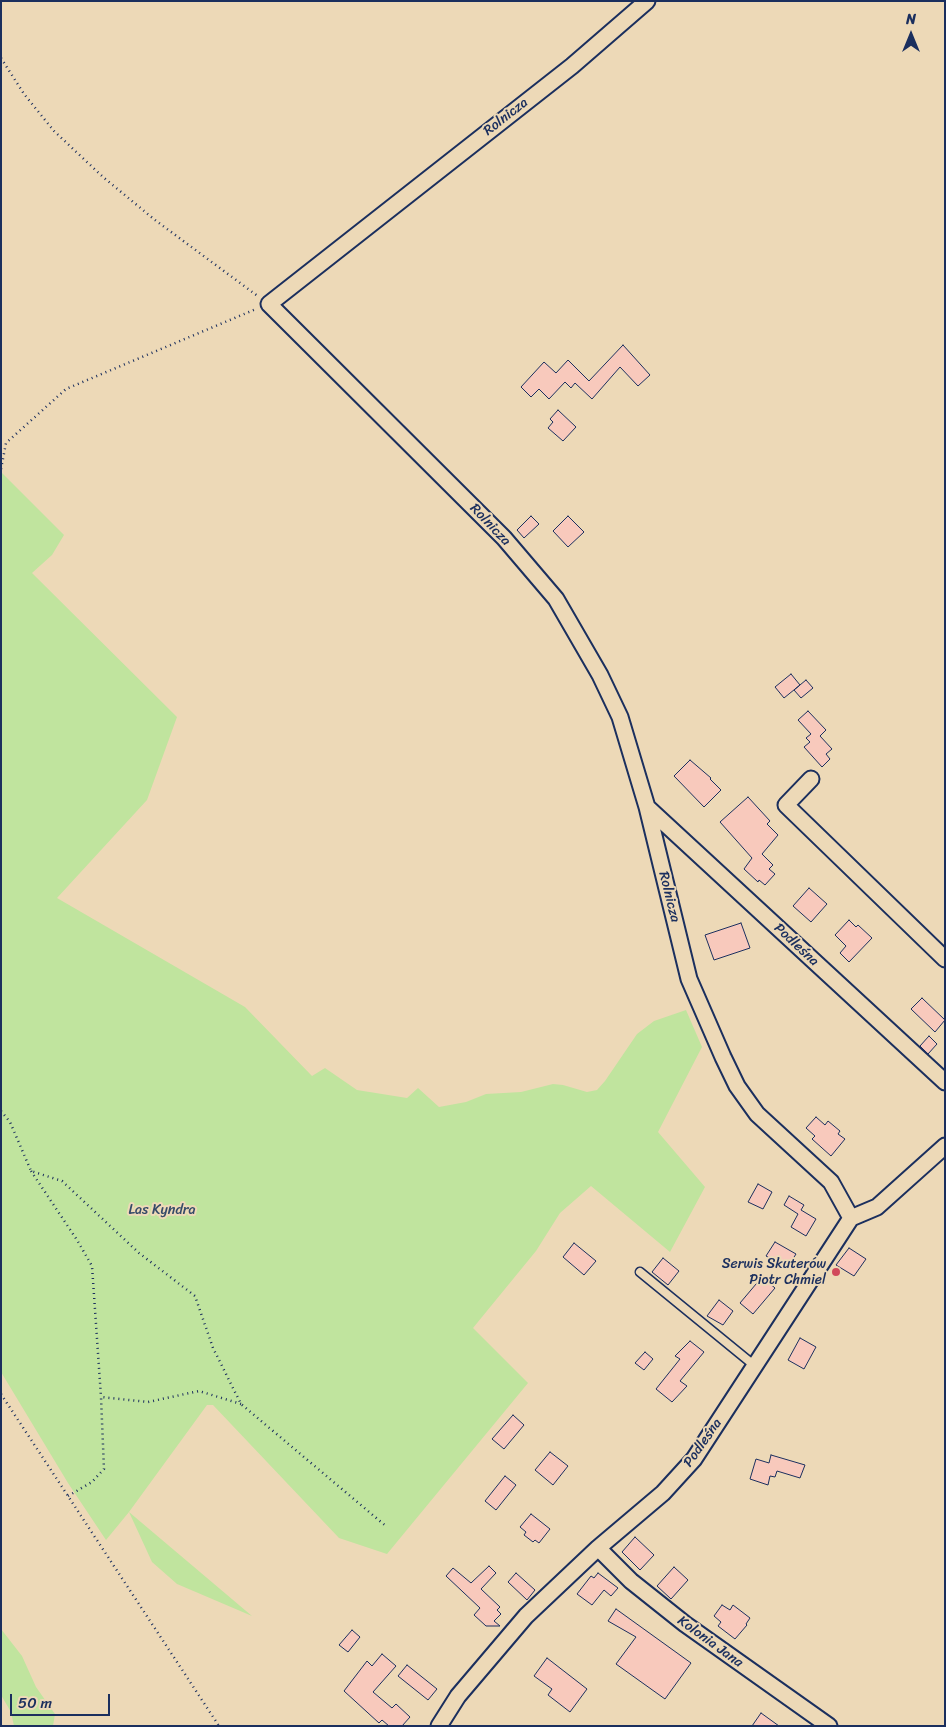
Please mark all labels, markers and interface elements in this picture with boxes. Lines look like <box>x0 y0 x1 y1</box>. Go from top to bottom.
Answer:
text: N <box>906 7 916 32</box>
north arrow <box>886 10 936 60</box>
street label: Rolnicza <box>480 94 532 140</box>
street label: Rolnicza <box>466 501 514 549</box>
street label: Rolnicza <box>655 870 683 924</box>
street label: Podleśna <box>770 920 822 970</box>
park label: Las Kyndra <box>128 1202 196 1218</box>
place label: Serwis Skuterów Piotr Chmiel <box>722 1256 826 1288</box>
marker: Serwis Skuterów Piotr Chmiel <box>830 1266 842 1278</box>
street label: Podleśna <box>680 1416 726 1470</box>
street label: Kolonia Jana <box>674 1613 746 1671</box>
scale bar <box>12 1684 112 1716</box>
text: 50 m <box>18 1690 52 1716</box>

